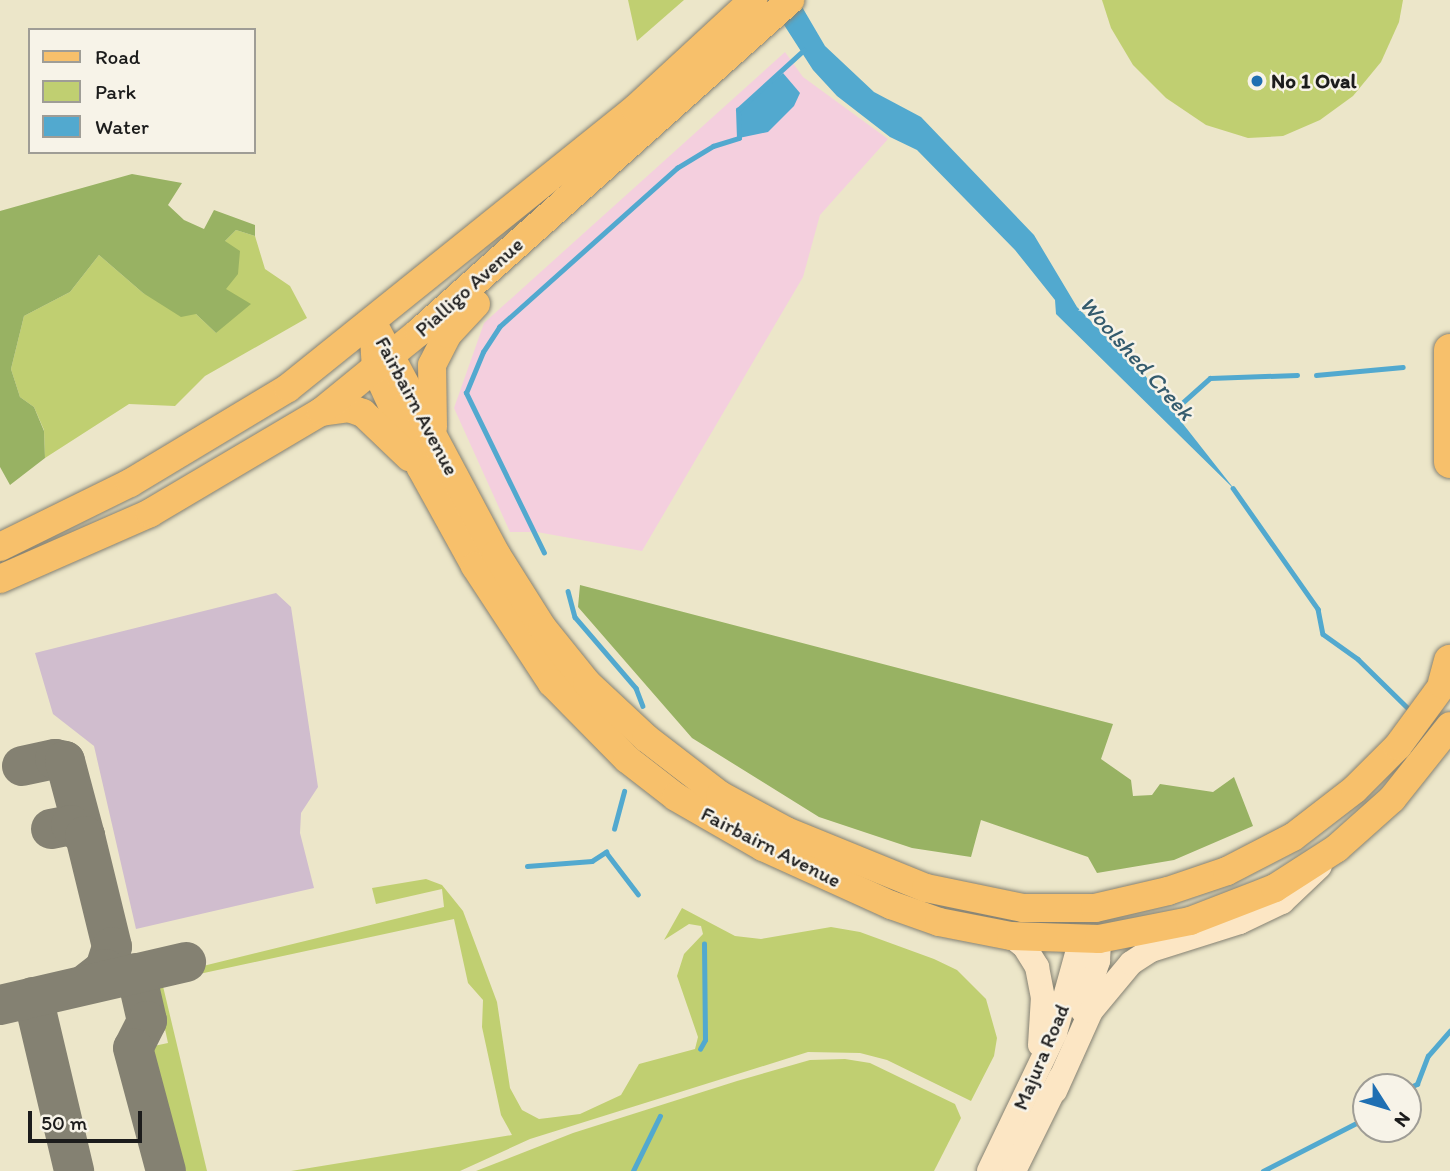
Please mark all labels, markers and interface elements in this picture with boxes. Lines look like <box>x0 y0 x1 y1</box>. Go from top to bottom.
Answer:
legend <box>28 28 256 154</box>
text: Road <box>95 44 140 69</box>
place label: No 1 Oval <box>1271 68 1357 94</box>
marker: No 1 Oval <box>1249 73 1265 89</box>
text: Park <box>95 79 136 104</box>
text: Water <box>95 114 149 139</box>
street label: Pialligo Avenue <box>410 232 528 342</box>
water label: Woolshed Creek <box>1074 290 1200 426</box>
street label: Fairbairn Avenue <box>370 333 464 479</box>
street label: Fairbairn Avenue <box>697 801 845 893</box>
street label: Majura Road <box>1007 1000 1075 1114</box>
north arrow <box>1352 1073 1422 1143</box>
scale bar <box>32 1098 145 1142</box>
text: N <box>1390 1108 1416 1132</box>
text: 50 m <box>41 1110 87 1135</box>

